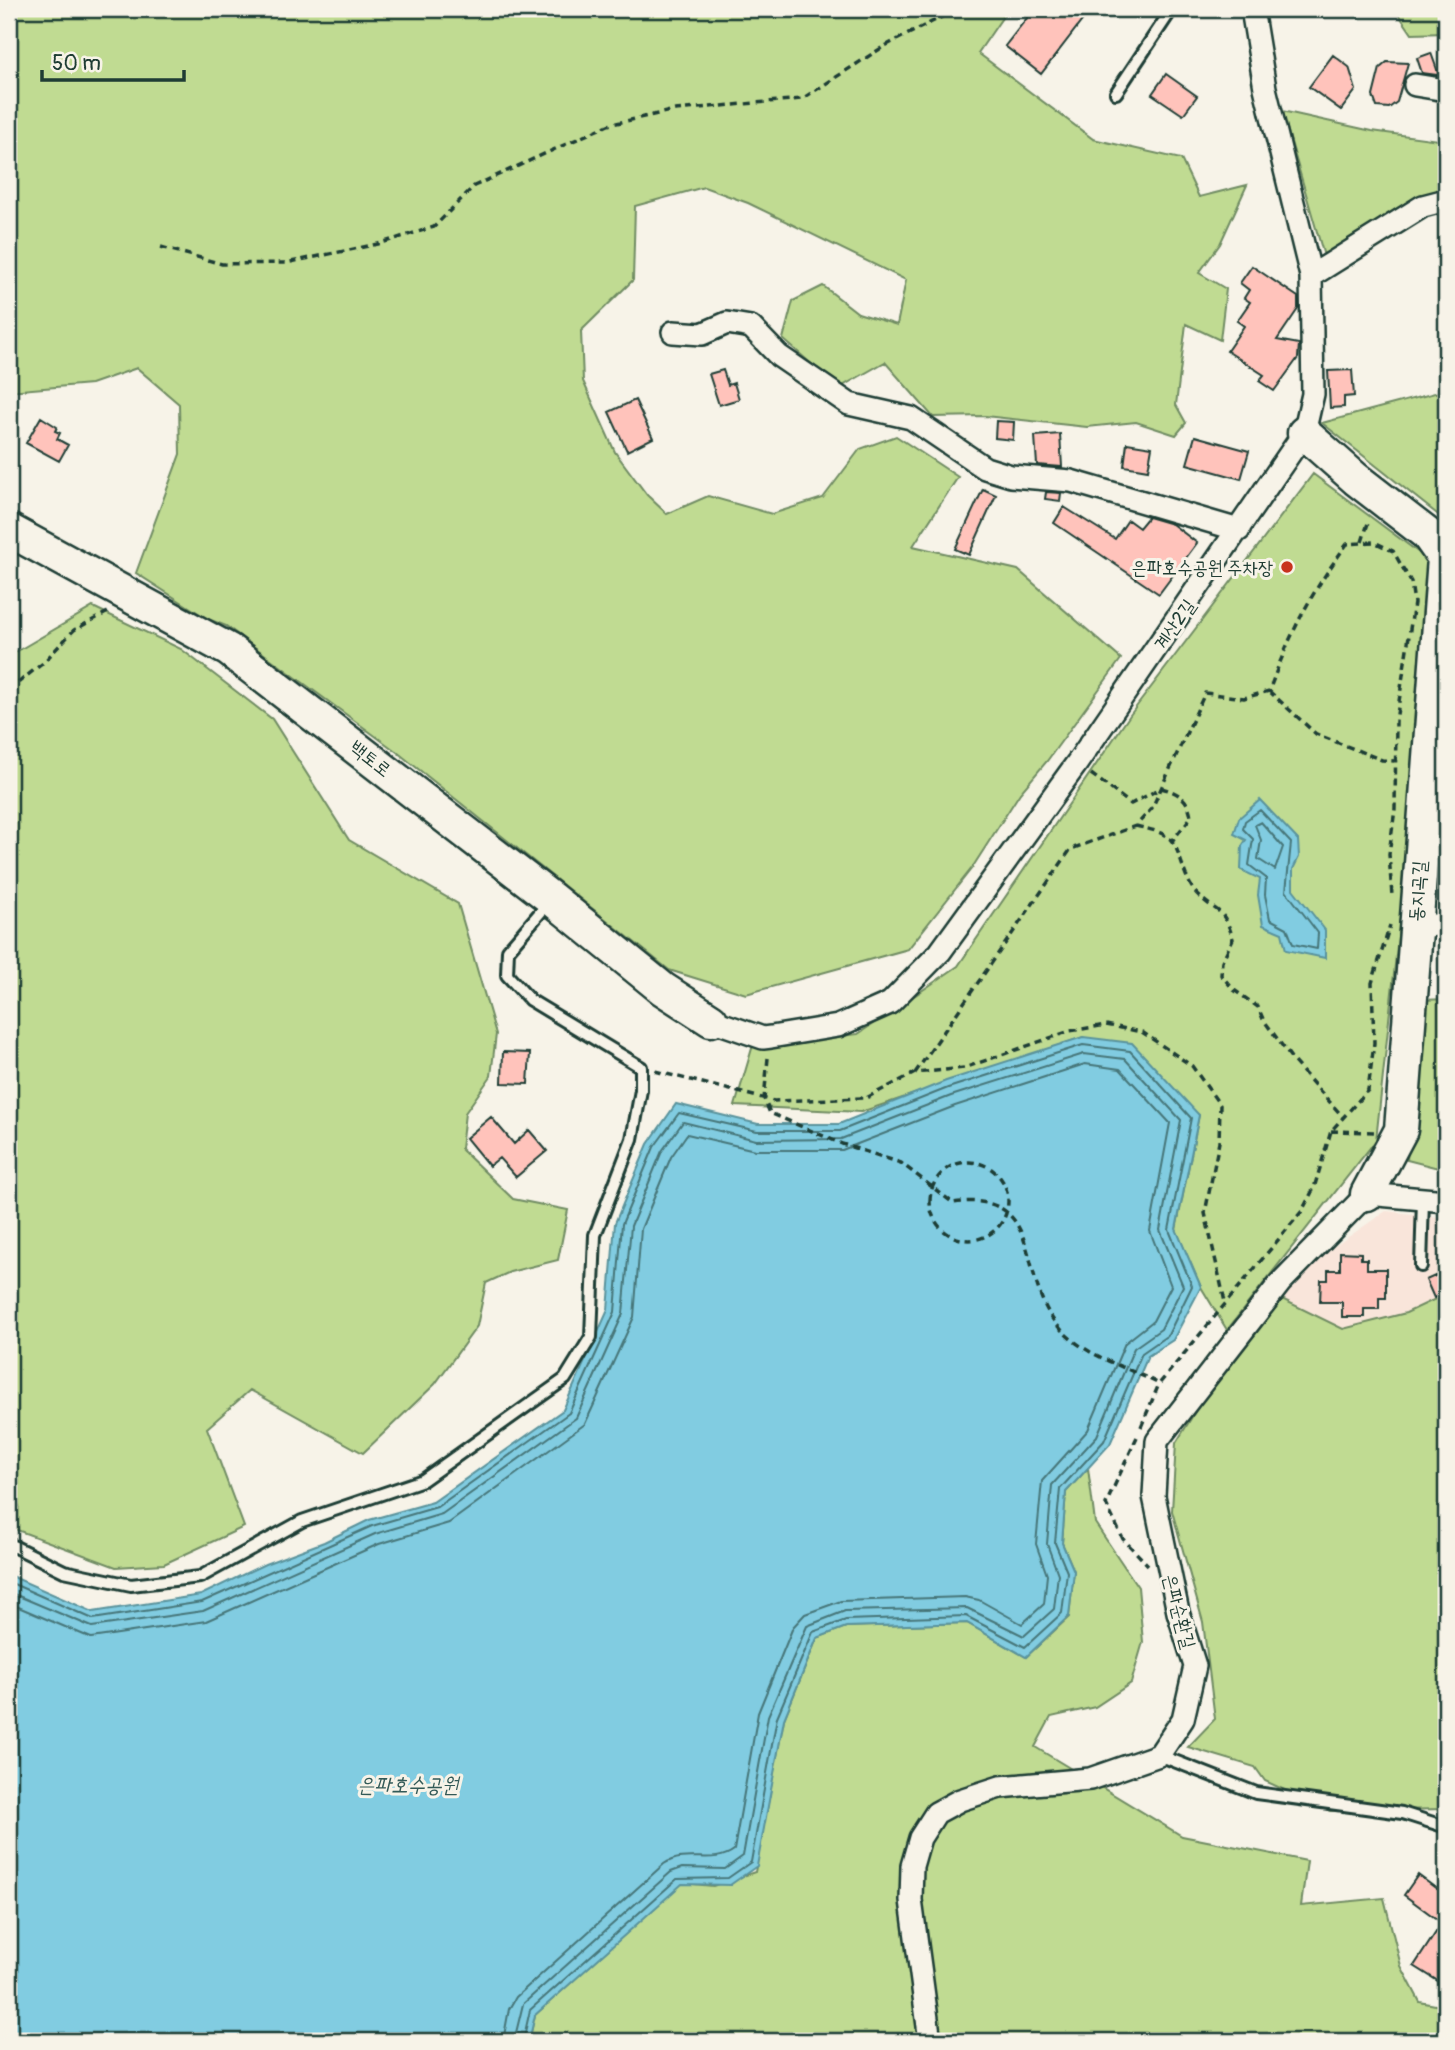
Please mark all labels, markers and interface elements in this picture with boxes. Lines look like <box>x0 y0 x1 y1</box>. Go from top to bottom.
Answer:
scale bar <box>42 38 184 82</box>
text: 50 m <box>52 50 101 77</box>
place label: 은파호수공원 주차장 <box>1131 556 1273 580</box>
marker: 은파호수공원 주차장 <box>1279 559 1295 575</box>
street label: 계산2길 <box>1149 595 1201 655</box>
street label: 백토로 <box>345 735 396 782</box>
street label: 동지곡길 <box>1404 860 1432 922</box>
street label: 은파순환길 <box>1158 1571 1201 1651</box>
water label: 은파호수공원 <box>357 1772 461 1799</box>

